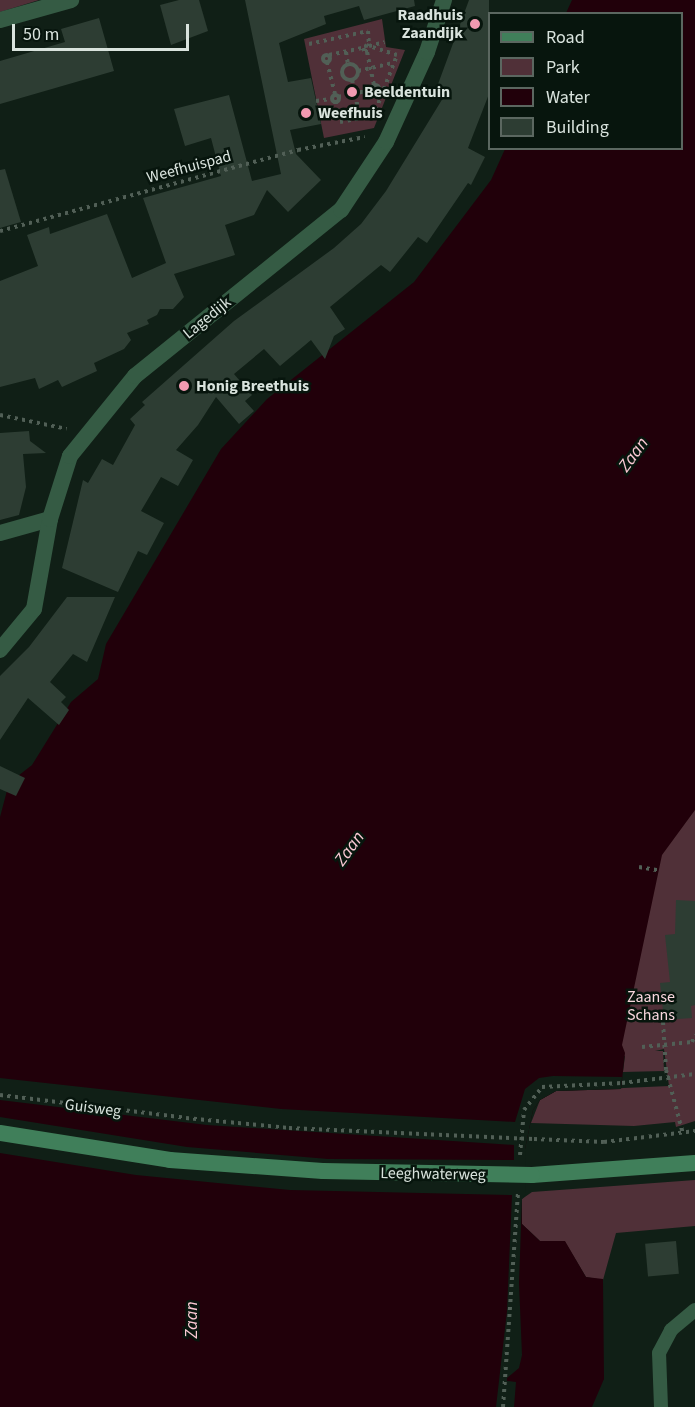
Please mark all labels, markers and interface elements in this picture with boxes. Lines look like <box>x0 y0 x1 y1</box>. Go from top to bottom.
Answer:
place label: Raadhuis Zaandijk <box>398 5 463 43</box>
scale bar <box>15 12 192 50</box>
legend <box>488 12 683 150</box>
marker: Raadhuis Zaandijk <box>468 17 482 31</box>
text: 50 m <box>23 22 59 47</box>
text: Road <box>546 25 585 50</box>
text: Park <box>546 55 580 80</box>
place label: Beeldentuin <box>364 82 450 102</box>
marker: Beeldentuin <box>345 85 359 99</box>
text: Water <box>546 85 590 110</box>
place label: Weefhuis <box>318 103 383 123</box>
marker: Weefhuis <box>299 106 313 120</box>
text: Building <box>546 115 609 140</box>
street label: Weefhuispad <box>145 147 233 187</box>
street label: Lagedijk <box>179 293 235 343</box>
place label: Honig Breethuis <box>196 376 309 396</box>
marker: Honig Breethuis <box>177 379 191 393</box>
water label: Zaan <box>614 433 654 477</box>
water label: Zaan <box>330 827 370 871</box>
park label: Zaanse Schans <box>627 987 675 1025</box>
street label: Guisweg <box>64 1095 122 1121</box>
street label: Leeghwaterweg <box>380 1163 486 1185</box>
water label: Zaan <box>181 1301 203 1339</box>

